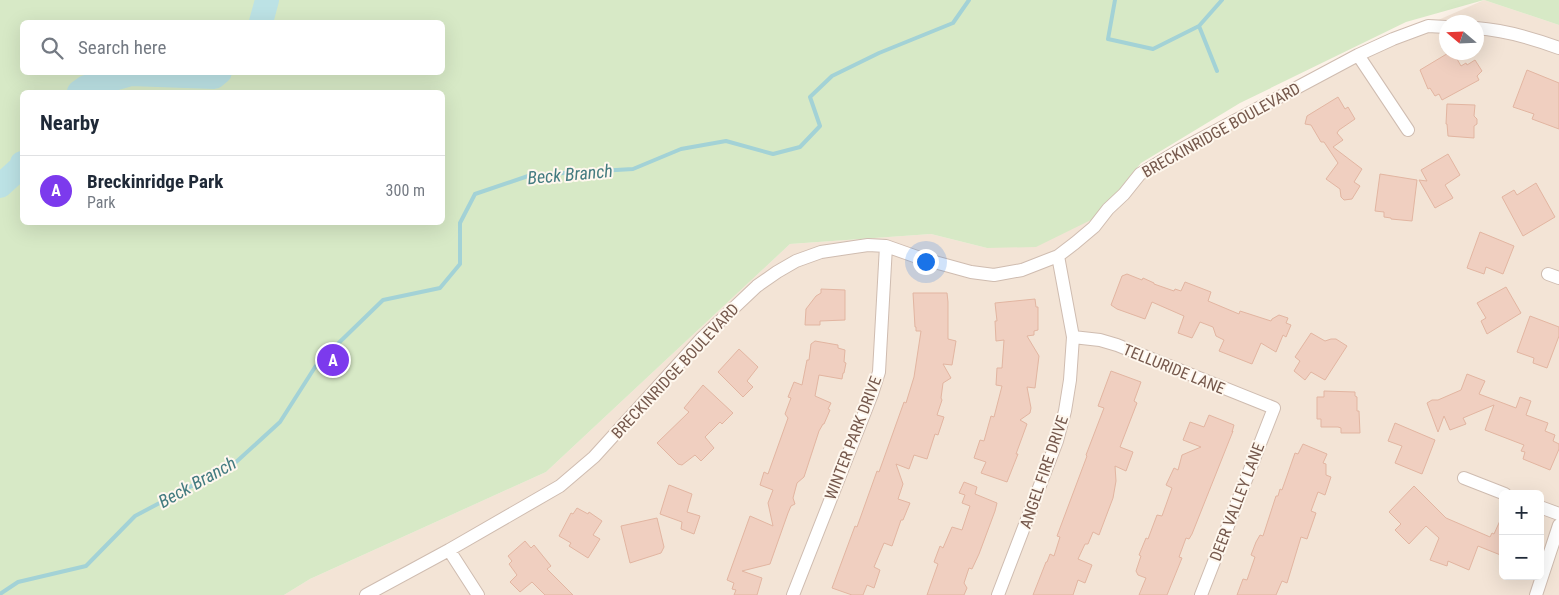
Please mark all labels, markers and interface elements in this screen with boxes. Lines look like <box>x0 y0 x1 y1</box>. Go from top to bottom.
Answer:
north arrow <box>1439 15 1484 60</box>
search box <box>20 20 445 75</box>
icon: search <box>38 34 66 62</box>
text: Search here <box>78 36 166 59</box>
street label: BRECKINRIDGE BOULEVARD <box>1139 79 1303 181</box>
text: Nearby <box>40 111 99 135</box>
water label: Beck Branch <box>526 160 614 188</box>
text: Breckinridge Park <box>87 170 223 193</box>
text: A <box>51 181 61 200</box>
text: 300 m <box>386 181 425 200</box>
text: Park <box>87 193 116 212</box>
your location <box>913 249 939 275</box>
street label: BRECKINRIDGE BOULEVARD <box>607 300 743 442</box>
street label: TELLURIDE LANE <box>1120 340 1228 398</box>
pin: A <box>317 341 349 379</box>
street label: WINTER PARK DRIVE <box>821 374 885 502</box>
street label: ANGEL FIRE DRIVE <box>1016 413 1072 531</box>
street label: DEER VALLEY LANE <box>1206 440 1268 564</box>
water label: Beck Branch <box>154 452 240 512</box>
map controls <box>1499 490 1544 580</box>
button: + <box>1499 490 1544 535</box>
button: − <box>1499 535 1544 580</box>

